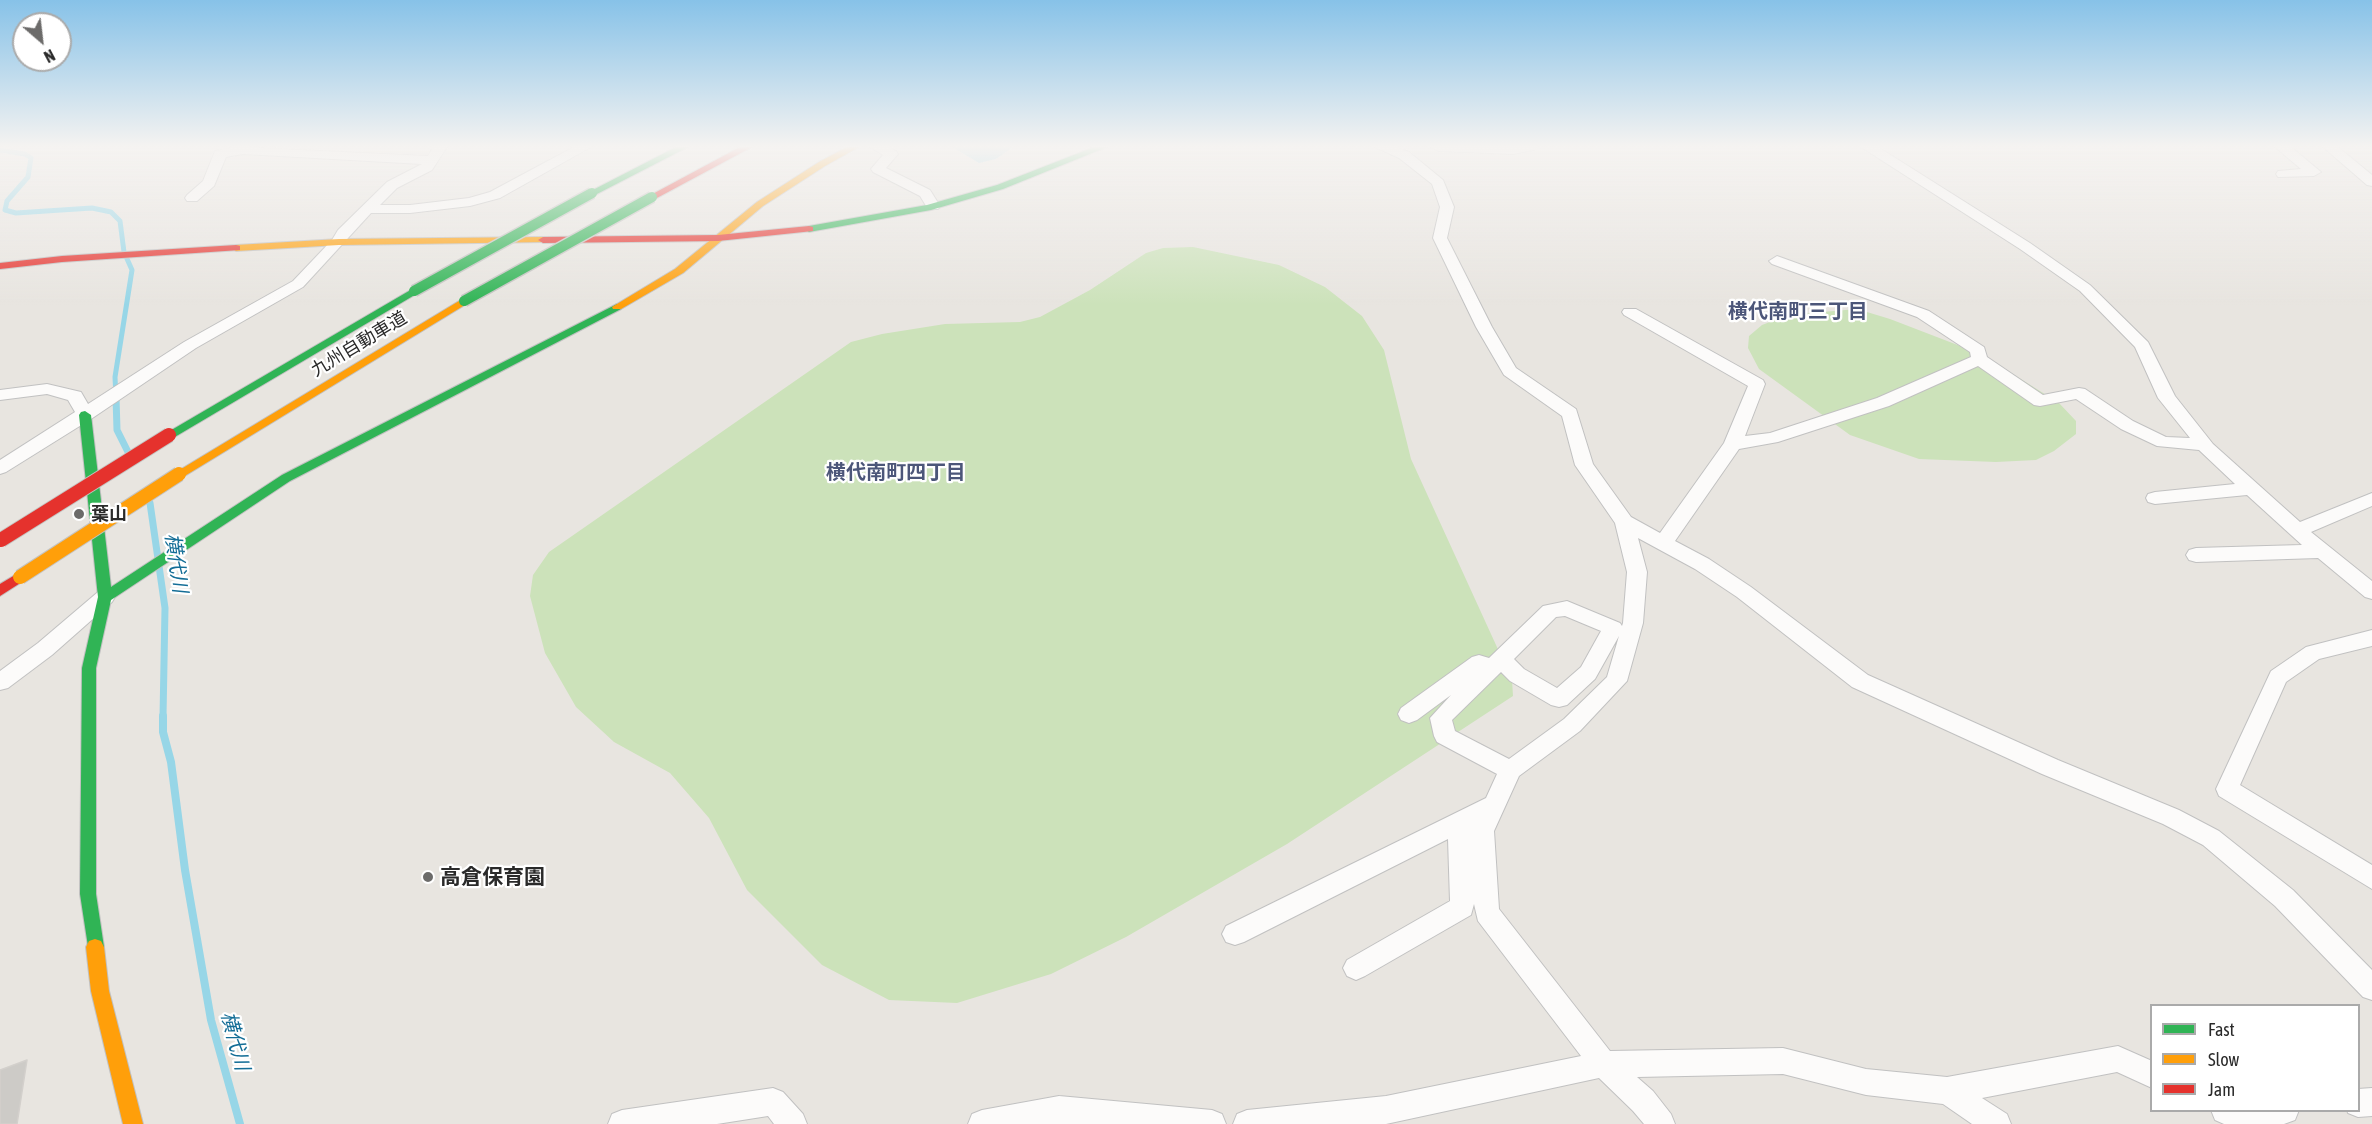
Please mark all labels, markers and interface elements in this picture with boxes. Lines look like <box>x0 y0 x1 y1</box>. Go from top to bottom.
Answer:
north arrow <box>12 12 72 72</box>
text: N <box>41 46 58 66</box>
district label: 横代南町三丁目 <box>1728 300 1868 324</box>
street label: 九州自動車道 <box>307 307 411 381</box>
district label: 横代南町四丁目 <box>826 461 966 485</box>
place label: 葉山 <box>91 503 127 525</box>
marker: 葉山 <box>72 507 86 521</box>
water label: 横代川 <box>160 532 192 594</box>
place label: 高倉保育園 <box>440 864 545 890</box>
marker: 高倉保育園 <box>421 870 435 884</box>
legend <box>2150 1004 2360 1112</box>
water label: 横代川 <box>216 1009 254 1073</box>
text: Fast <box>2208 1019 2235 1040</box>
text: Slow <box>2208 1049 2239 1070</box>
text: Jam <box>2208 1079 2235 1100</box>

